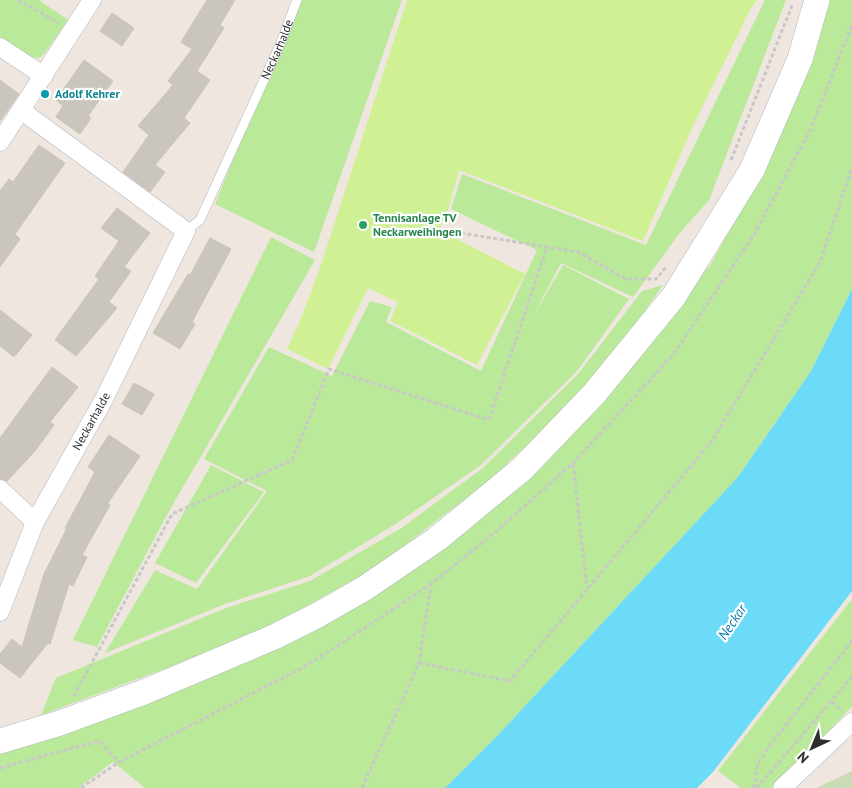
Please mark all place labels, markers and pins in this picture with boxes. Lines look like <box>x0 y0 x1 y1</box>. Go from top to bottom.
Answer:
place label: Adolf Kehrer <box>55 86 120 101</box>
marker: Adolf Kehrer <box>39 88 51 100</box>
place label: Tennisanlage TV Neckarweihingen <box>373 210 461 239</box>
marker: Tennisanlage TV Neckarweihingen <box>357 219 369 231</box>

